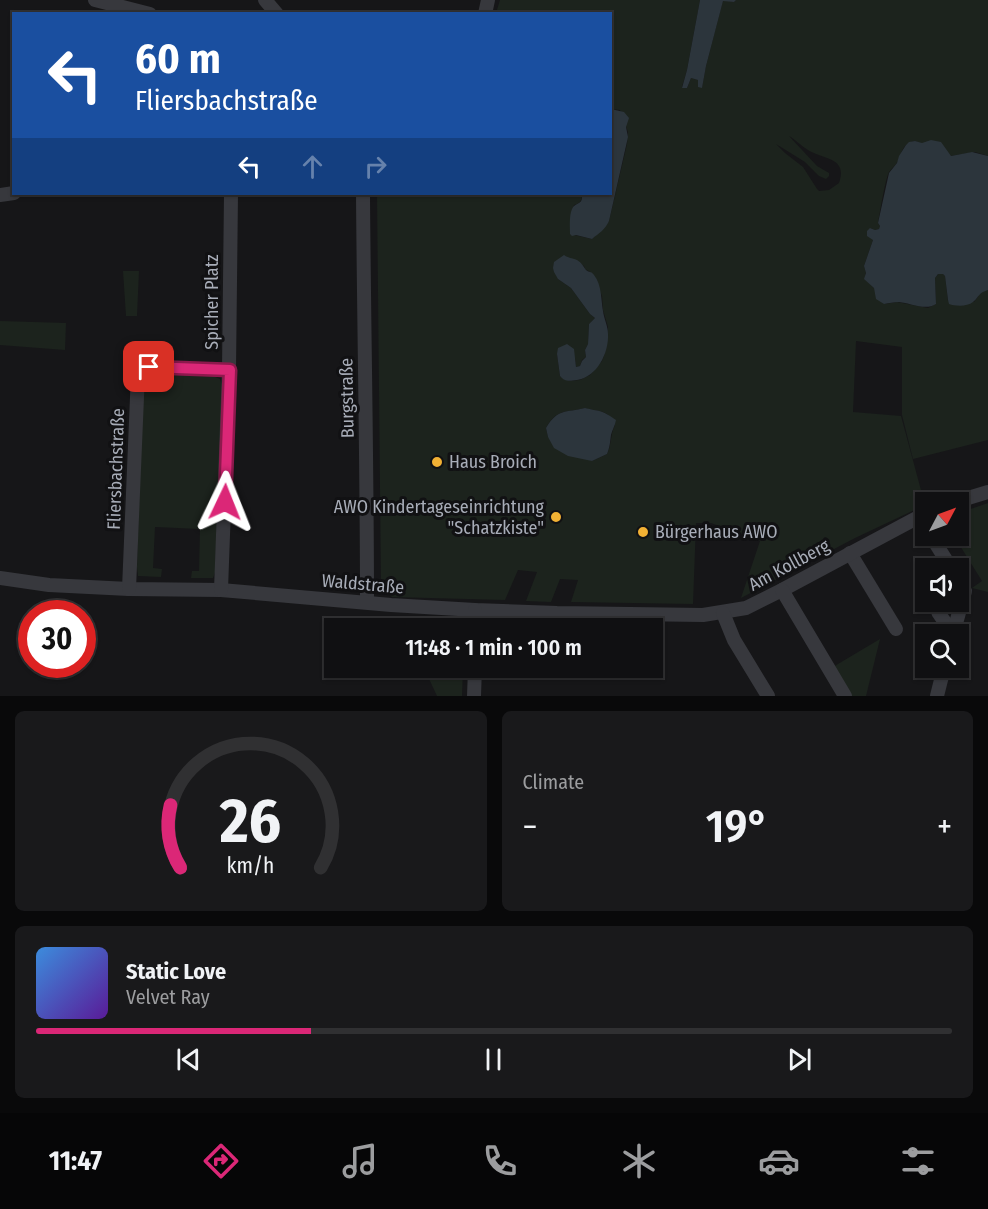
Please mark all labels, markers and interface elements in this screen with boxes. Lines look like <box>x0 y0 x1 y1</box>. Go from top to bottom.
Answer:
text: 60 m <box>135 34 221 84</box>
icon: left <box>36 36 114 114</box>
text: Fliersbachstraße <box>135 85 318 117</box>
icon: left <box>233 150 266 183</box>
icon: ahead <box>296 150 329 183</box>
icon: right <box>359 150 392 183</box>
street label: Spicher Platz <box>201 254 223 350</box>
pin <box>123 341 174 392</box>
icon: arrive <box>132 350 165 383</box>
street label: Burgstraße <box>335 358 359 438</box>
street label: Fliersbachstraße <box>103 408 129 530</box>
place label: Haus Broich <box>449 451 537 473</box>
marker: Haus Broich <box>430 455 444 469</box>
position arrow <box>193 470 257 534</box>
north arrow <box>915 492 969 546</box>
map controls <box>915 492 969 678</box>
place label: AWO Kindertageseinrichtung "Schatzkiste" <box>334 496 545 539</box>
marker: AWO Kindertageseinrichtung "Schatzkiste" <box>549 510 563 524</box>
place label: Bürgerhaus AWO <box>655 521 778 543</box>
marker: Bürgerhaus AWO <box>636 525 650 539</box>
street label: Am Kollberg <box>745 534 834 596</box>
button: sound <box>915 558 969 612</box>
street label: Waldstraße <box>321 569 405 599</box>
speed limit sign: 30 <box>18 600 96 678</box>
button: search <box>915 624 969 678</box>
text: 11:48 · 1 min · 100 m <box>405 634 582 661</box>
text: Climate <box>523 770 584 794</box>
text: 26 <box>219 784 282 859</box>
text: 19° <box>706 800 769 854</box>
text: − <box>523 807 537 847</box>
text: + <box>937 807 952 847</box>
text: km/h <box>227 853 275 879</box>
text: Static Love <box>126 958 226 985</box>
text: Velvet Ray <box>126 985 210 1009</box>
icon: previous <box>172 1043 205 1076</box>
icon: pause <box>477 1043 510 1076</box>
icon: next <box>783 1043 816 1076</box>
icon: directions <box>200 1140 242 1182</box>
icon: music <box>339 1140 381 1182</box>
icon: phone <box>479 1140 521 1182</box>
icon: climate <box>618 1140 660 1182</box>
icon: car <box>758 1140 800 1182</box>
icon: filters <box>897 1140 939 1182</box>
text: 11:47 <box>49 1145 102 1177</box>

